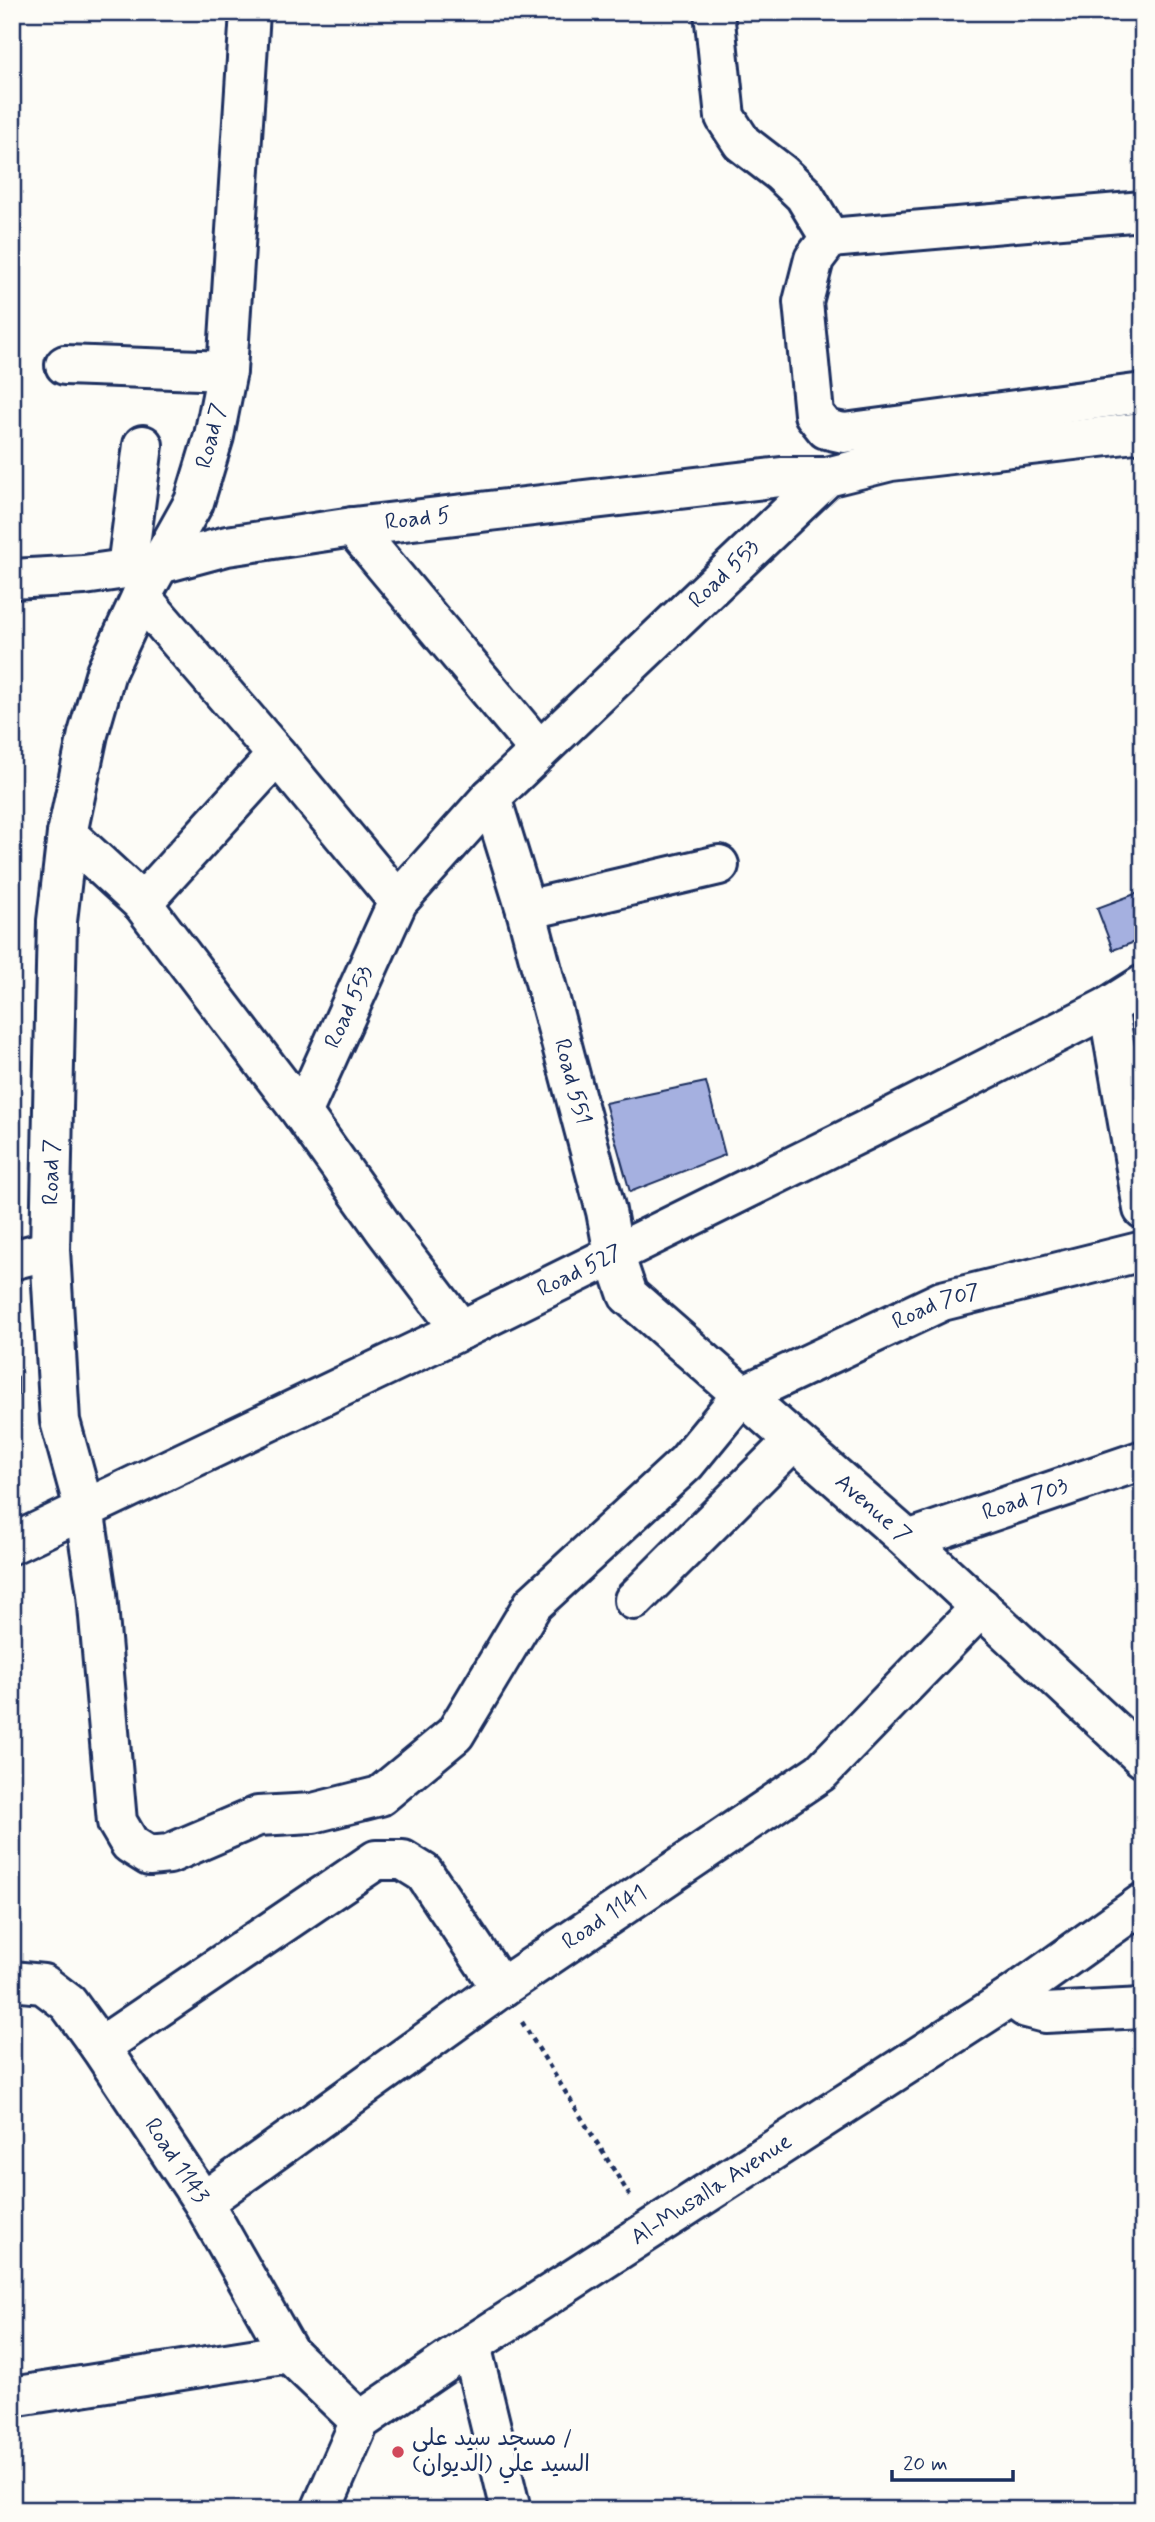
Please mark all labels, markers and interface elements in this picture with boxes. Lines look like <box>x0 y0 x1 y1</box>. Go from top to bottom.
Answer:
street label: Road 7 <box>189 400 235 472</box>
street label: Road 5 <box>383 501 452 538</box>
street label: Road 553 <box>683 533 767 616</box>
street label: Road 553 <box>318 961 382 1053</box>
street label: Road 551 <box>546 1036 597 1128</box>
street label: Road 7 <box>36 1139 68 1205</box>
street label: Road 527 <box>532 1238 627 1305</box>
street label: Road 707 <box>887 1277 983 1337</box>
street label: Avenue 7 <box>828 1467 917 1551</box>
street label: Road 703 <box>979 1472 1072 1529</box>
street label: Road 1141 <box>556 1879 653 1957</box>
street label: Road 1143 <box>137 2113 215 2210</box>
street label: Al-Musalla Avenue <box>625 2127 798 2253</box>
place label: مسجد سيد علي / السيد علي (الديوان) <box>412 2424 590 2484</box>
scale bar <box>892 2438 1013 2482</box>
marker: مسجد سيد علي / السيد علي (الديوان) <box>390 2444 406 2460</box>
text: 20 m <box>903 2450 948 2478</box>

